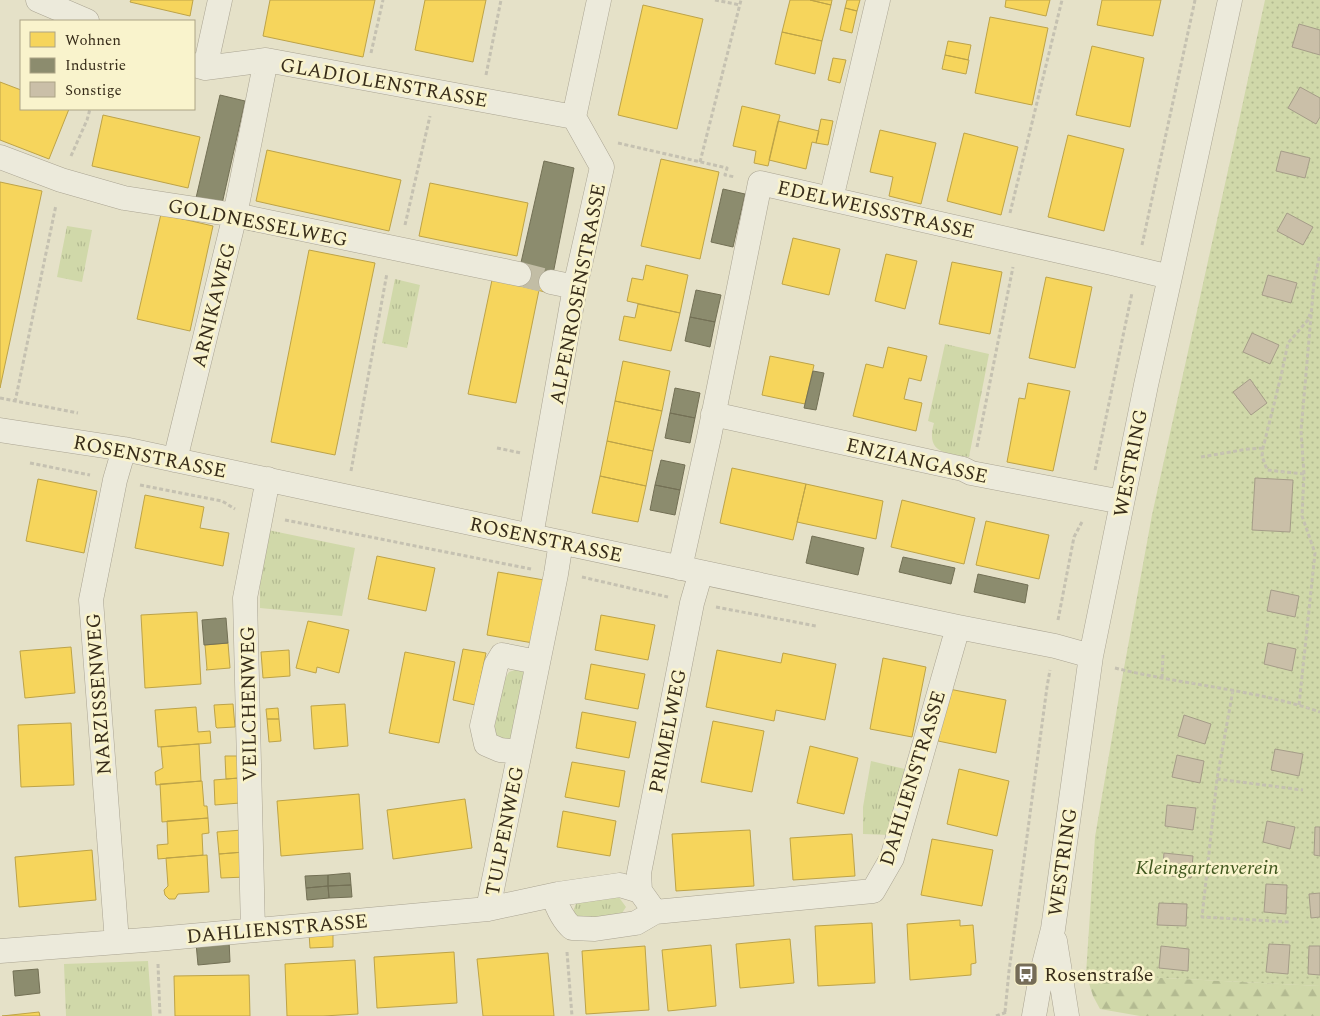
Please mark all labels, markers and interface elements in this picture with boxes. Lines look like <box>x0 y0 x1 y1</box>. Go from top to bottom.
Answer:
legend <box>20 20 195 110</box>
text: Wohnen <box>65 29 121 52</box>
street label: GLADIOLENSTRASSE <box>278 50 490 116</box>
text: Industrie <box>65 54 126 77</box>
text: Sonstige <box>65 79 122 102</box>
street label: EDELWEISSSTRASSE <box>774 173 978 247</box>
street label: ALPENROSENSTRASSE <box>542 181 614 407</box>
street label: GOLDNESSELWEG <box>165 191 350 255</box>
street label: ARNIKAWEG <box>184 240 244 371</box>
street label: WESTRING <box>1106 407 1156 520</box>
street label: ROSENSTRASSE <box>71 427 229 487</box>
street label: ENZIANGASSE <box>843 430 991 492</box>
street label: ROSENSTRASSE <box>467 509 625 571</box>
street label: NARZISSENWEG <box>78 612 120 776</box>
street label: VEILCHENWEG <box>233 626 265 782</box>
street label: PRIMELWEG <box>641 666 695 796</box>
street label: DAHLIENSTRASSE <box>872 687 954 870</box>
street label: TULPENWEG <box>478 764 532 899</box>
street label: WESTRING <box>1041 806 1085 918</box>
park label: Kleingartenverein <box>1135 853 1279 883</box>
street label: DAHLIENSTRASSE <box>185 906 369 952</box>
place label: Rosenstraße <box>1044 960 1153 990</box>
bus stop icon: Rosenstraße <box>1013 961 1039 987</box>

